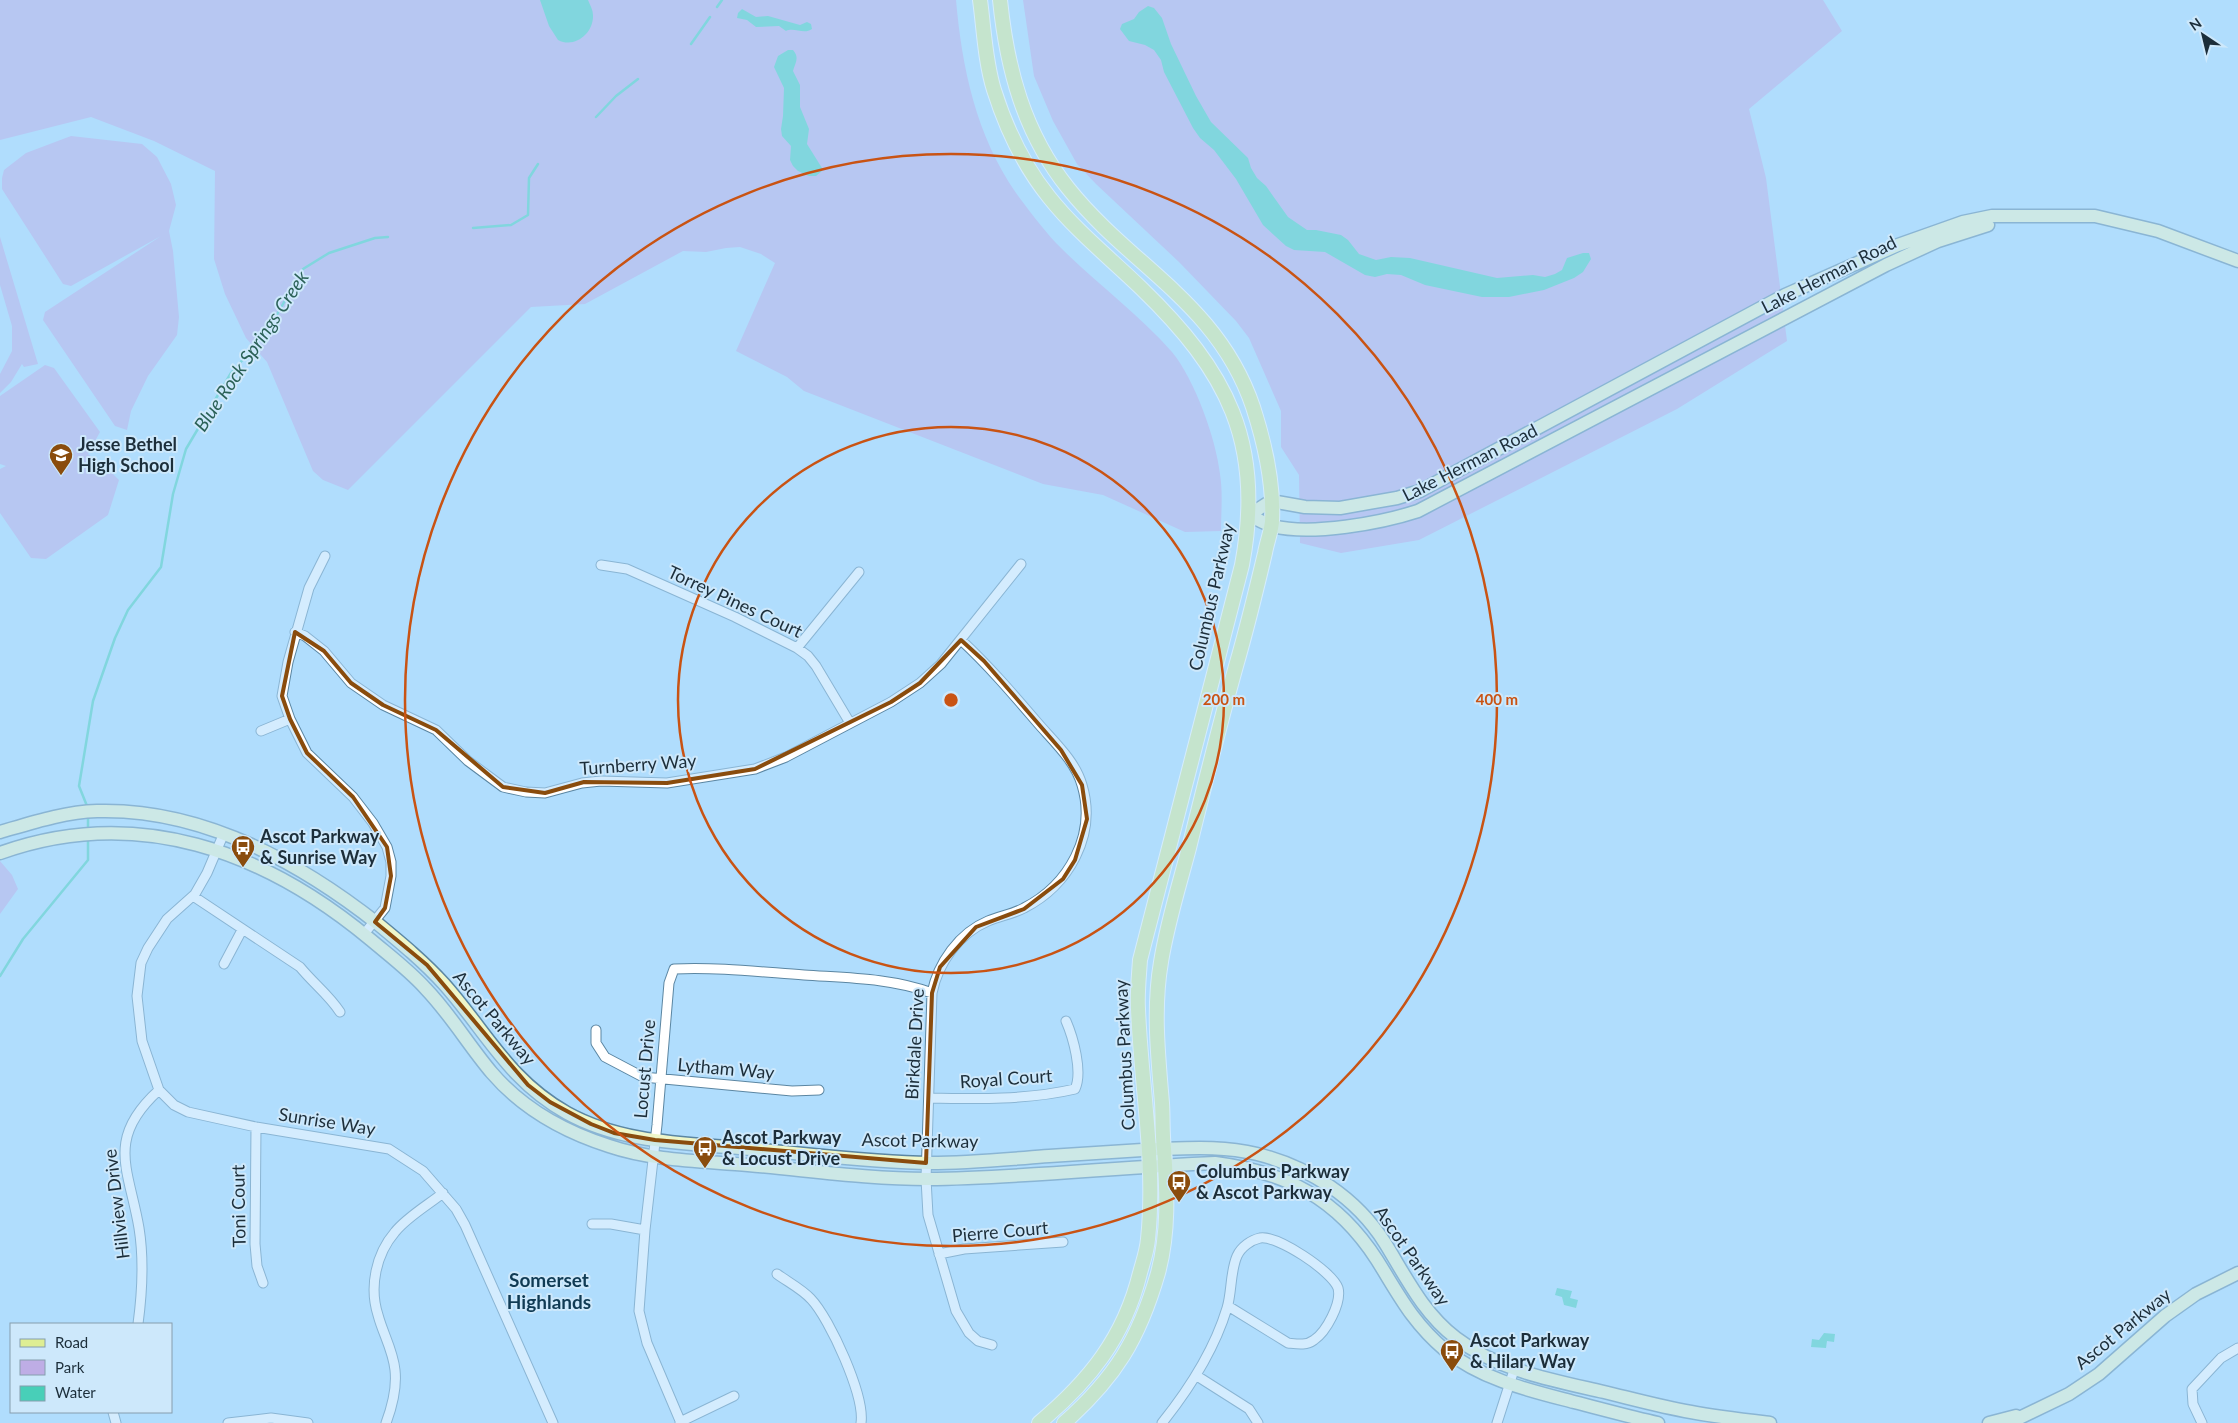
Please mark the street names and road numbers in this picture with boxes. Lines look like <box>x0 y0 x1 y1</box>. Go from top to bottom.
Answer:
street label: Lake Herman Road <box>1757 231 1900 318</box>
street label: Lake Herman Road <box>1398 419 1541 506</box>
street label: Columbus Parkway <box>1183 520 1239 673</box>
street label: Torrey Pines Court <box>665 560 807 642</box>
street label: Turnberry Way <box>579 749 698 779</box>
street label: Ascot Parkway <box>449 966 541 1070</box>
street label: Columbus Parkway <box>1109 978 1139 1131</box>
street label: Birkdale Drive <box>900 988 928 1100</box>
street label: Locust Drive <box>629 1019 659 1119</box>
street label: Lytham Way <box>677 1053 776 1083</box>
street label: Royal Court <box>959 1064 1053 1092</box>
street label: Sunrise Way <box>277 1102 378 1140</box>
street label: Ascot Parkway <box>861 1128 979 1152</box>
street label: Hillview Drive <box>98 1148 134 1260</box>
street label: Toni Court <box>226 1164 250 1248</box>
street label: Ascot Parkway <box>1370 1201 1456 1310</box>
street label: Pierre Court <box>951 1216 1049 1246</box>
street label: Ascot Parkway <box>2070 1282 2175 1374</box>

